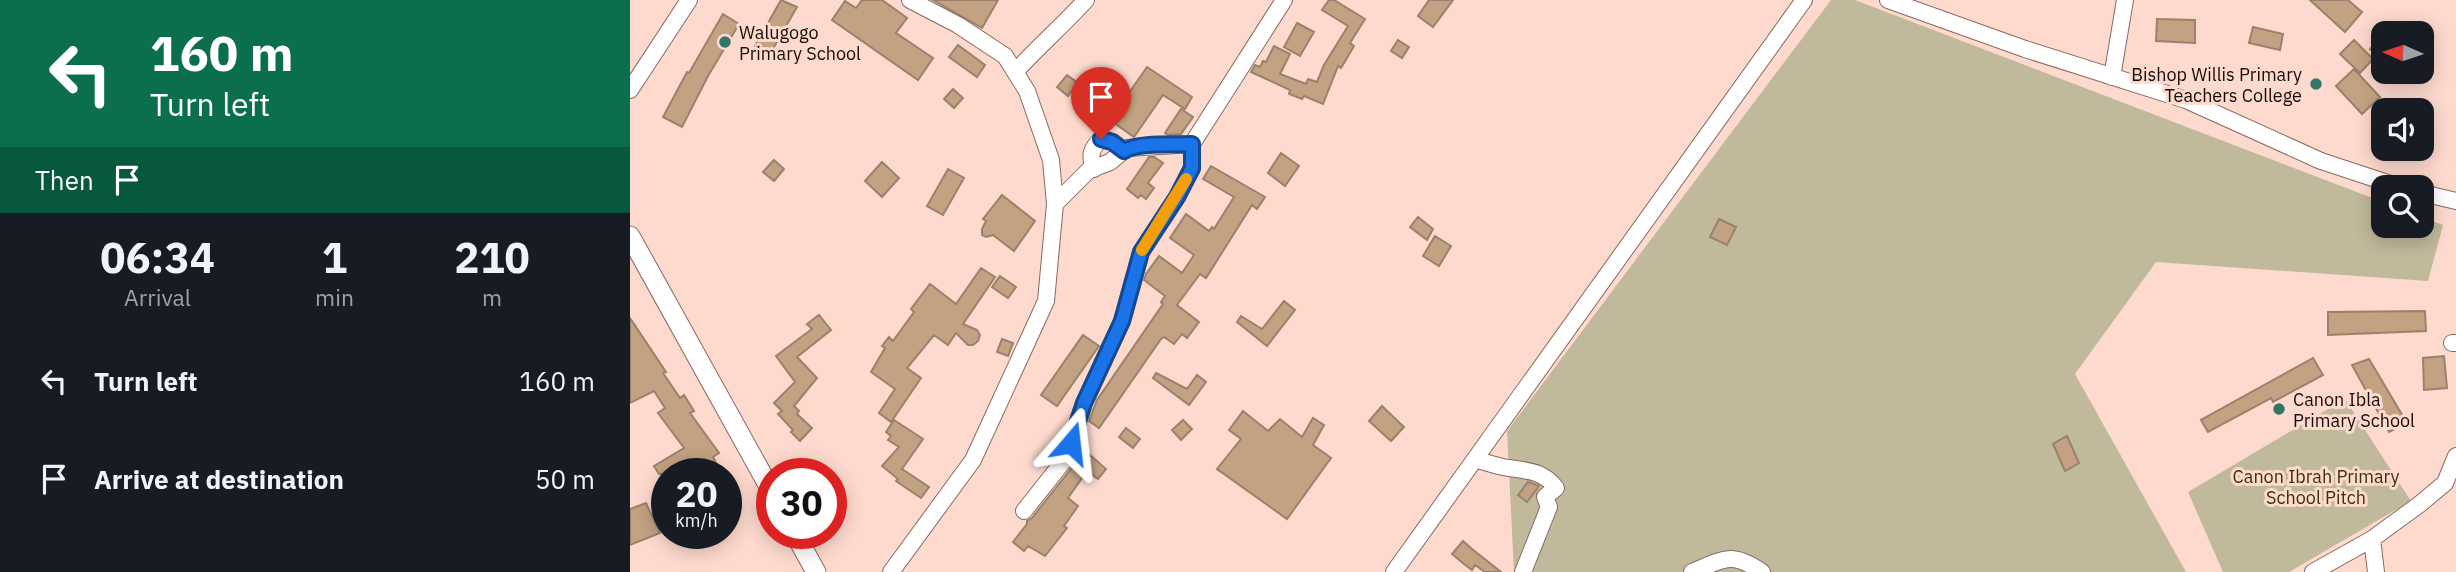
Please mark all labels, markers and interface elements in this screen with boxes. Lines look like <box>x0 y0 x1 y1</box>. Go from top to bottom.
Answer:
text: 160 m <box>150 21 294 84</box>
place label: Walugogo Primary School <box>739 21 861 65</box>
north arrow <box>2371 21 2434 84</box>
map controls <box>2371 21 2434 238</box>
icon: left <box>35 28 126 119</box>
marker: Walugogo Primary School <box>717 34 733 50</box>
place label: Bishop Willis Primary Teachers College <box>2131 63 2302 107</box>
pin <box>1071 67 1131 139</box>
marker: Bishop Willis Primary Teachers College <box>2308 76 2324 92</box>
icon: arrive <box>1082 78 1120 116</box>
text: Turn left <box>150 83 270 125</box>
button: sound <box>2371 98 2434 161</box>
icon: arrive <box>108 161 146 199</box>
text: Then <box>35 163 94 197</box>
button: search <box>2371 175 2434 238</box>
text: 06:34 <box>100 230 215 285</box>
text: 1 <box>322 230 347 285</box>
text: 210 <box>454 230 530 285</box>
text: Arrival <box>124 282 191 312</box>
text: min <box>315 282 354 312</box>
text: m <box>482 282 502 312</box>
icon: left <box>35 362 73 400</box>
text: Turn left <box>94 364 197 398</box>
text: 160 m <box>519 364 595 398</box>
place label: Canon Ibla Primary School <box>2293 388 2415 432</box>
marker: Canon Ibla Primary School <box>2271 401 2287 417</box>
position arrow <box>1034 406 1108 480</box>
speed limit sign: 30 <box>756 458 847 549</box>
icon: arrive <box>35 460 73 498</box>
text: Arrive at destination <box>94 462 344 496</box>
text: 50 m <box>535 462 595 496</box>
park label: Canon Ibrah Primary School Pitch <box>2233 465 2399 509</box>
text: 20 <box>675 471 718 517</box>
text: km/h <box>675 509 718 532</box>

